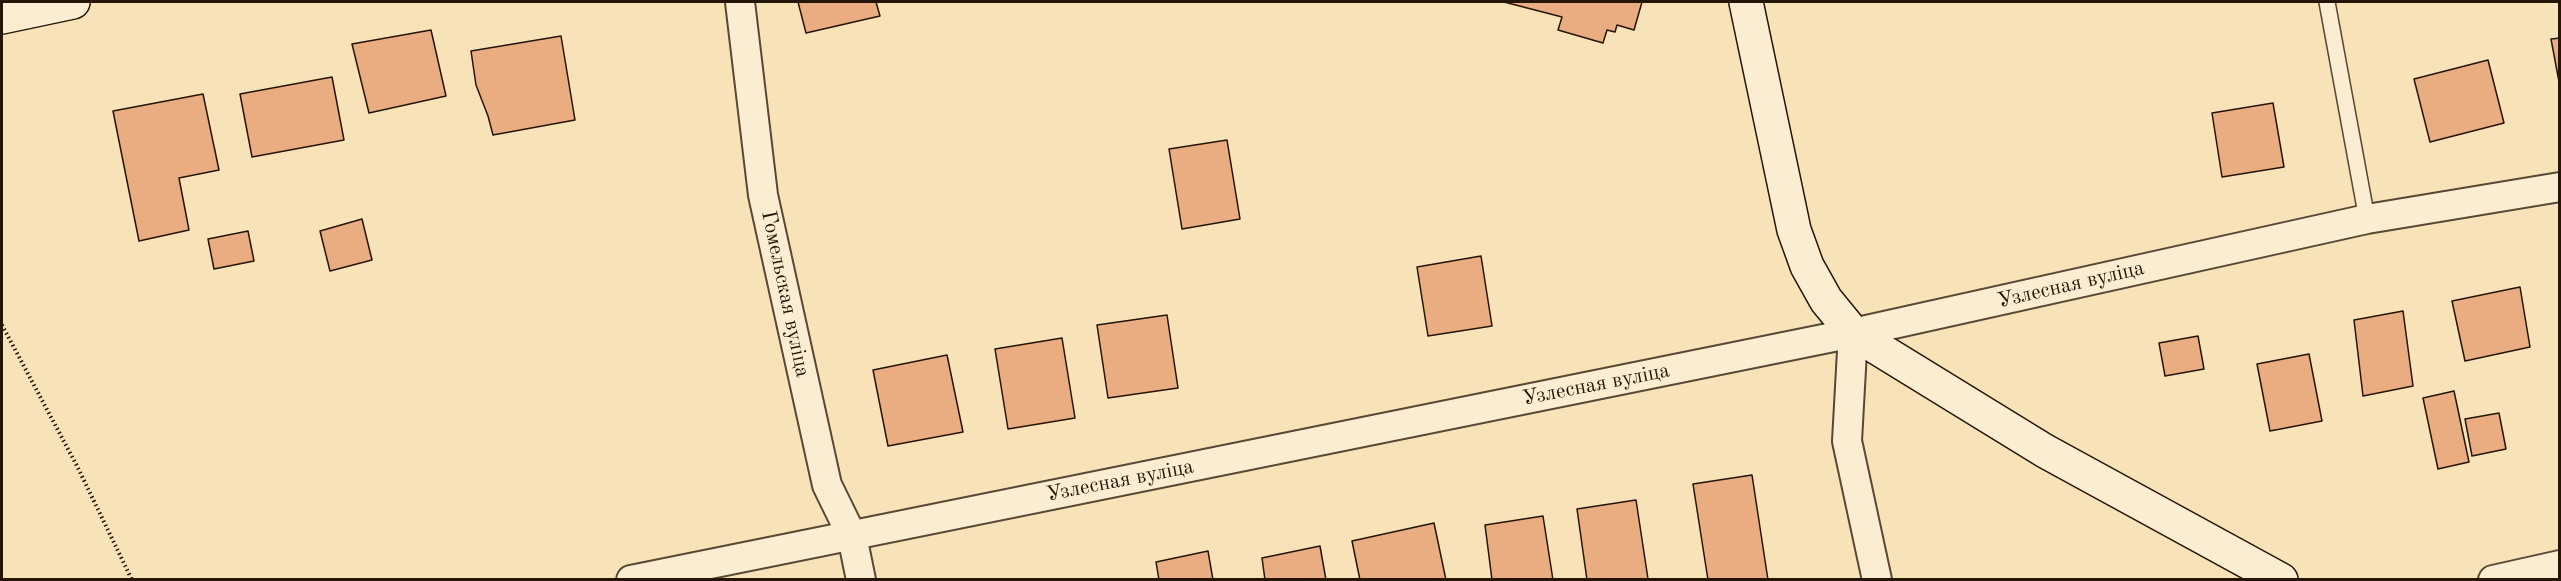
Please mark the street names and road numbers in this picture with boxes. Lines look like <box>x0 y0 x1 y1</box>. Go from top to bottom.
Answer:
street label: Гомельская вуліца <box>755 208 815 380</box>
street label: Узлесная вуліца <box>1995 256 2147 314</box>
street label: Узлесная вуліца <box>1520 358 1672 412</box>
street label: Узлесная вуліца <box>1044 454 1196 508</box>

